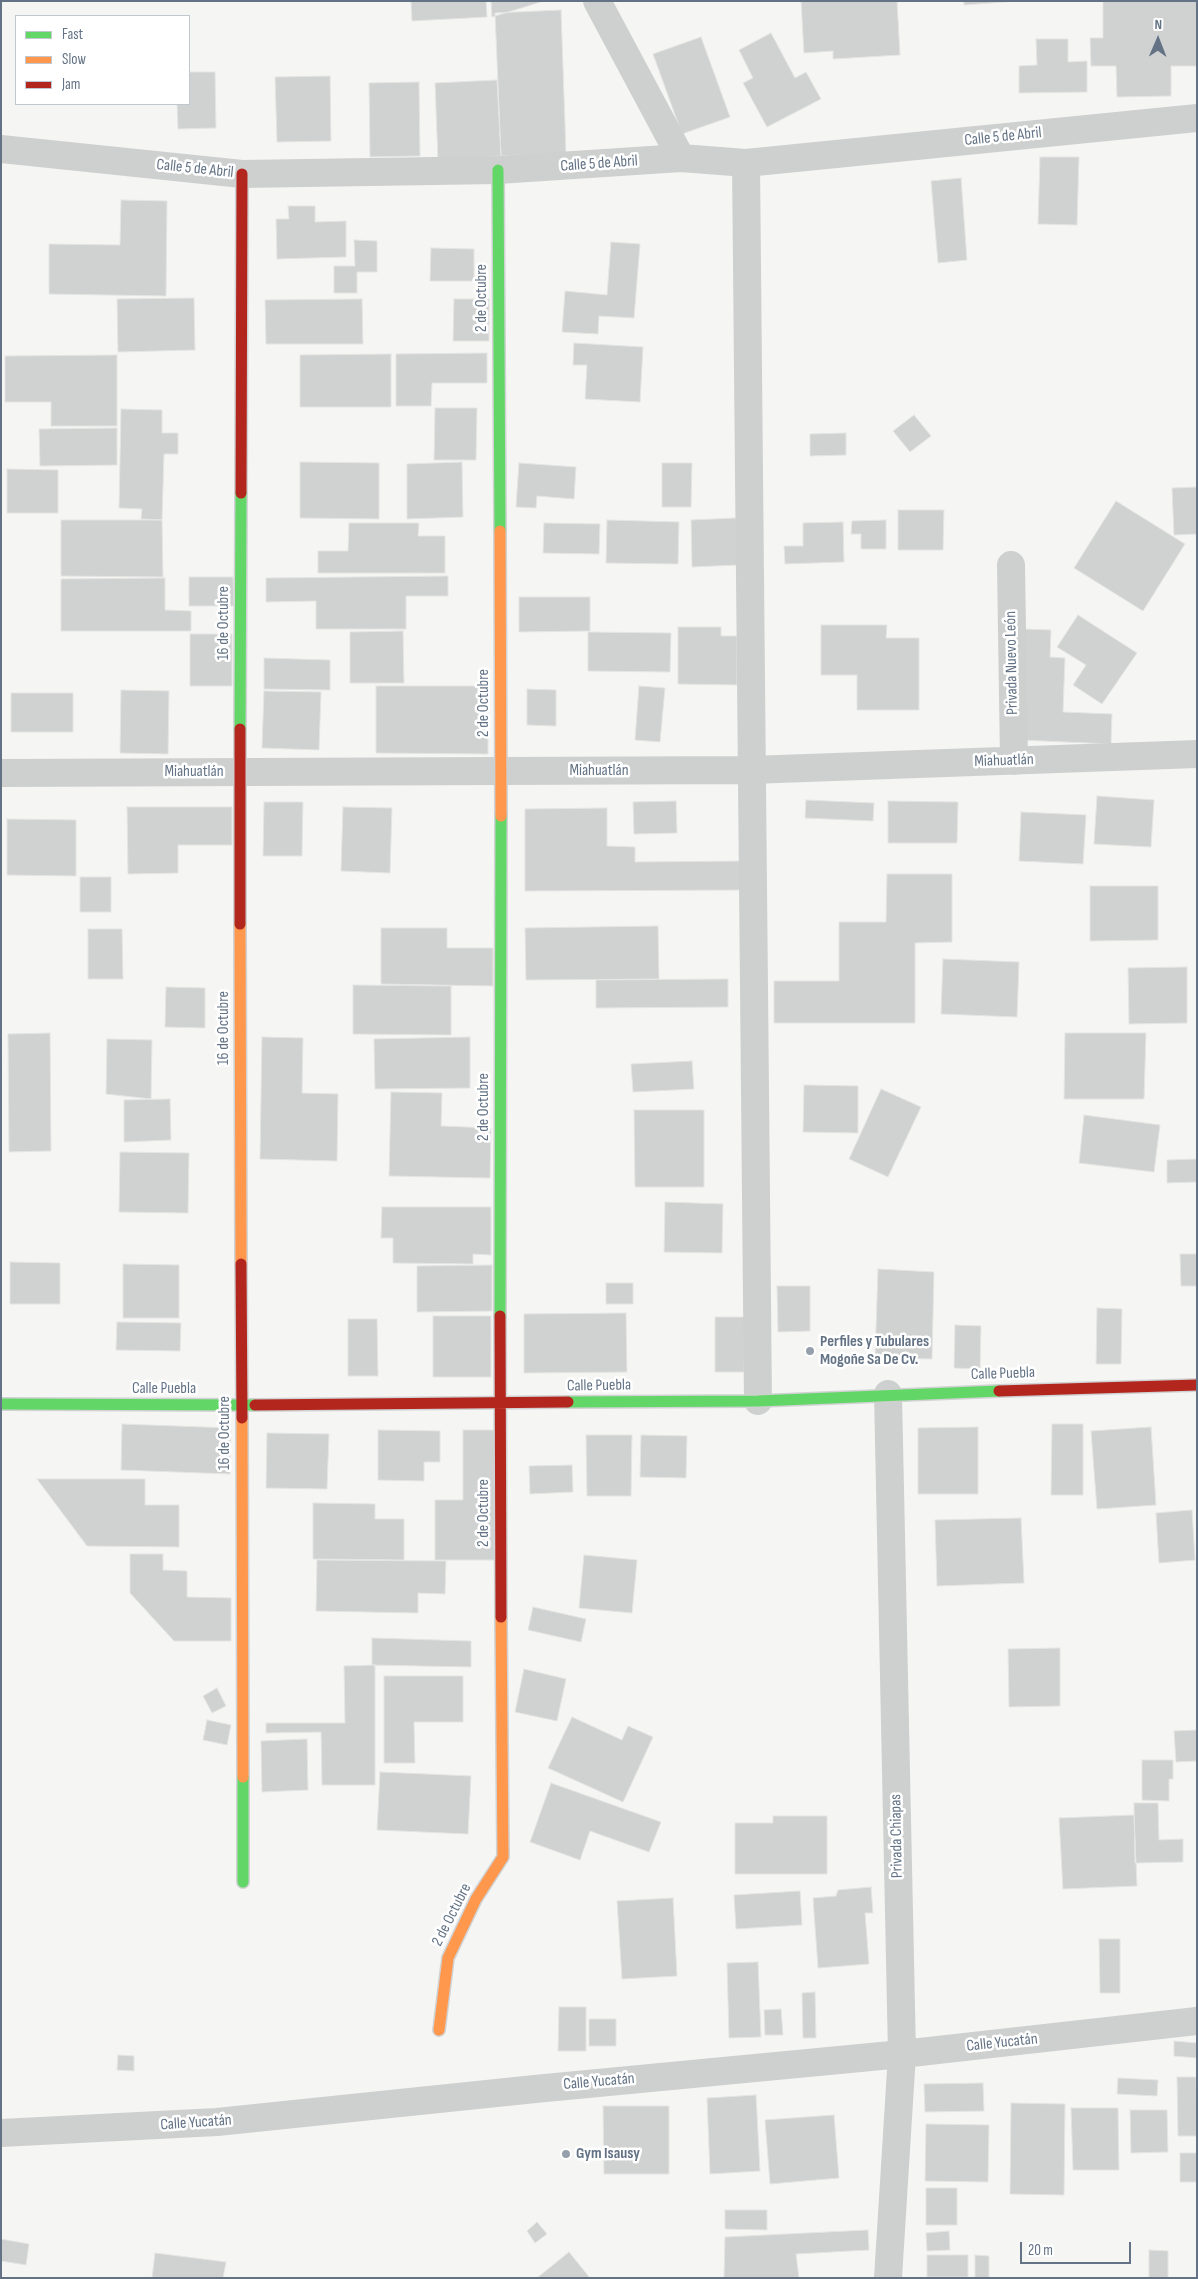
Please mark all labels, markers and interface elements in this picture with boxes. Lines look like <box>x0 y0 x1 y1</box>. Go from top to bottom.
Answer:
legend <box>15 15 190 105</box>
north arrow <box>1133 15 1183 65</box>
text: N <box>1154 16 1162 33</box>
text: Fast <box>62 25 83 44</box>
text: Slow <box>62 50 86 69</box>
text: Jam <box>62 75 80 94</box>
street label: Calle 5 de Abril <box>963 123 1043 151</box>
street label: Calle 5 de Abril <box>560 152 638 176</box>
street label: Calle 5 de Abril <box>155 155 235 183</box>
street label: 2 de Octubre <box>472 264 492 332</box>
street label: 16 de Octubre <box>214 586 234 660</box>
street label: Privada Nuevo León <box>1001 611 1023 715</box>
street label: 2 de Octubre <box>474 669 494 737</box>
street label: Miahuatlán <box>974 750 1034 772</box>
street label: Miahuatlán <box>569 761 629 781</box>
street label: Miahuatlán <box>164 762 224 782</box>
street label: 16 de Octubre <box>214 991 234 1065</box>
street label: 2 de Octubre <box>474 1073 494 1141</box>
place label: Perfiles y Tubulares Mogoñe Sa De Cv. <box>820 1332 929 1370</box>
marker: Perfiles y Tubulares Mogoñe Sa De Cv. <box>804 1345 816 1357</box>
street label: Calle Puebla <box>971 1363 1035 1385</box>
street label: Calle Puebla <box>567 1376 631 1396</box>
street label: Calle Puebla <box>132 1379 196 1399</box>
street label: 16 de Octubre <box>215 1396 235 1470</box>
street label: 2 de Octubre <box>474 1479 494 1547</box>
street label: Privada Chiapas <box>887 1794 907 1878</box>
street label: 2 de Octubre <box>428 1880 476 1950</box>
street label: Calle Yucatán <box>965 2030 1039 2056</box>
street label: Calle Yucatán <box>563 2069 635 2095</box>
street label: Calle Yucatán <box>160 2111 232 2135</box>
place label: Gym Isausy <box>576 2144 640 2164</box>
marker: Gym Isausy <box>560 2148 572 2160</box>
scale bar <box>1023 2232 1134 2264</box>
text: 20 m <box>1028 2241 1053 2260</box>

